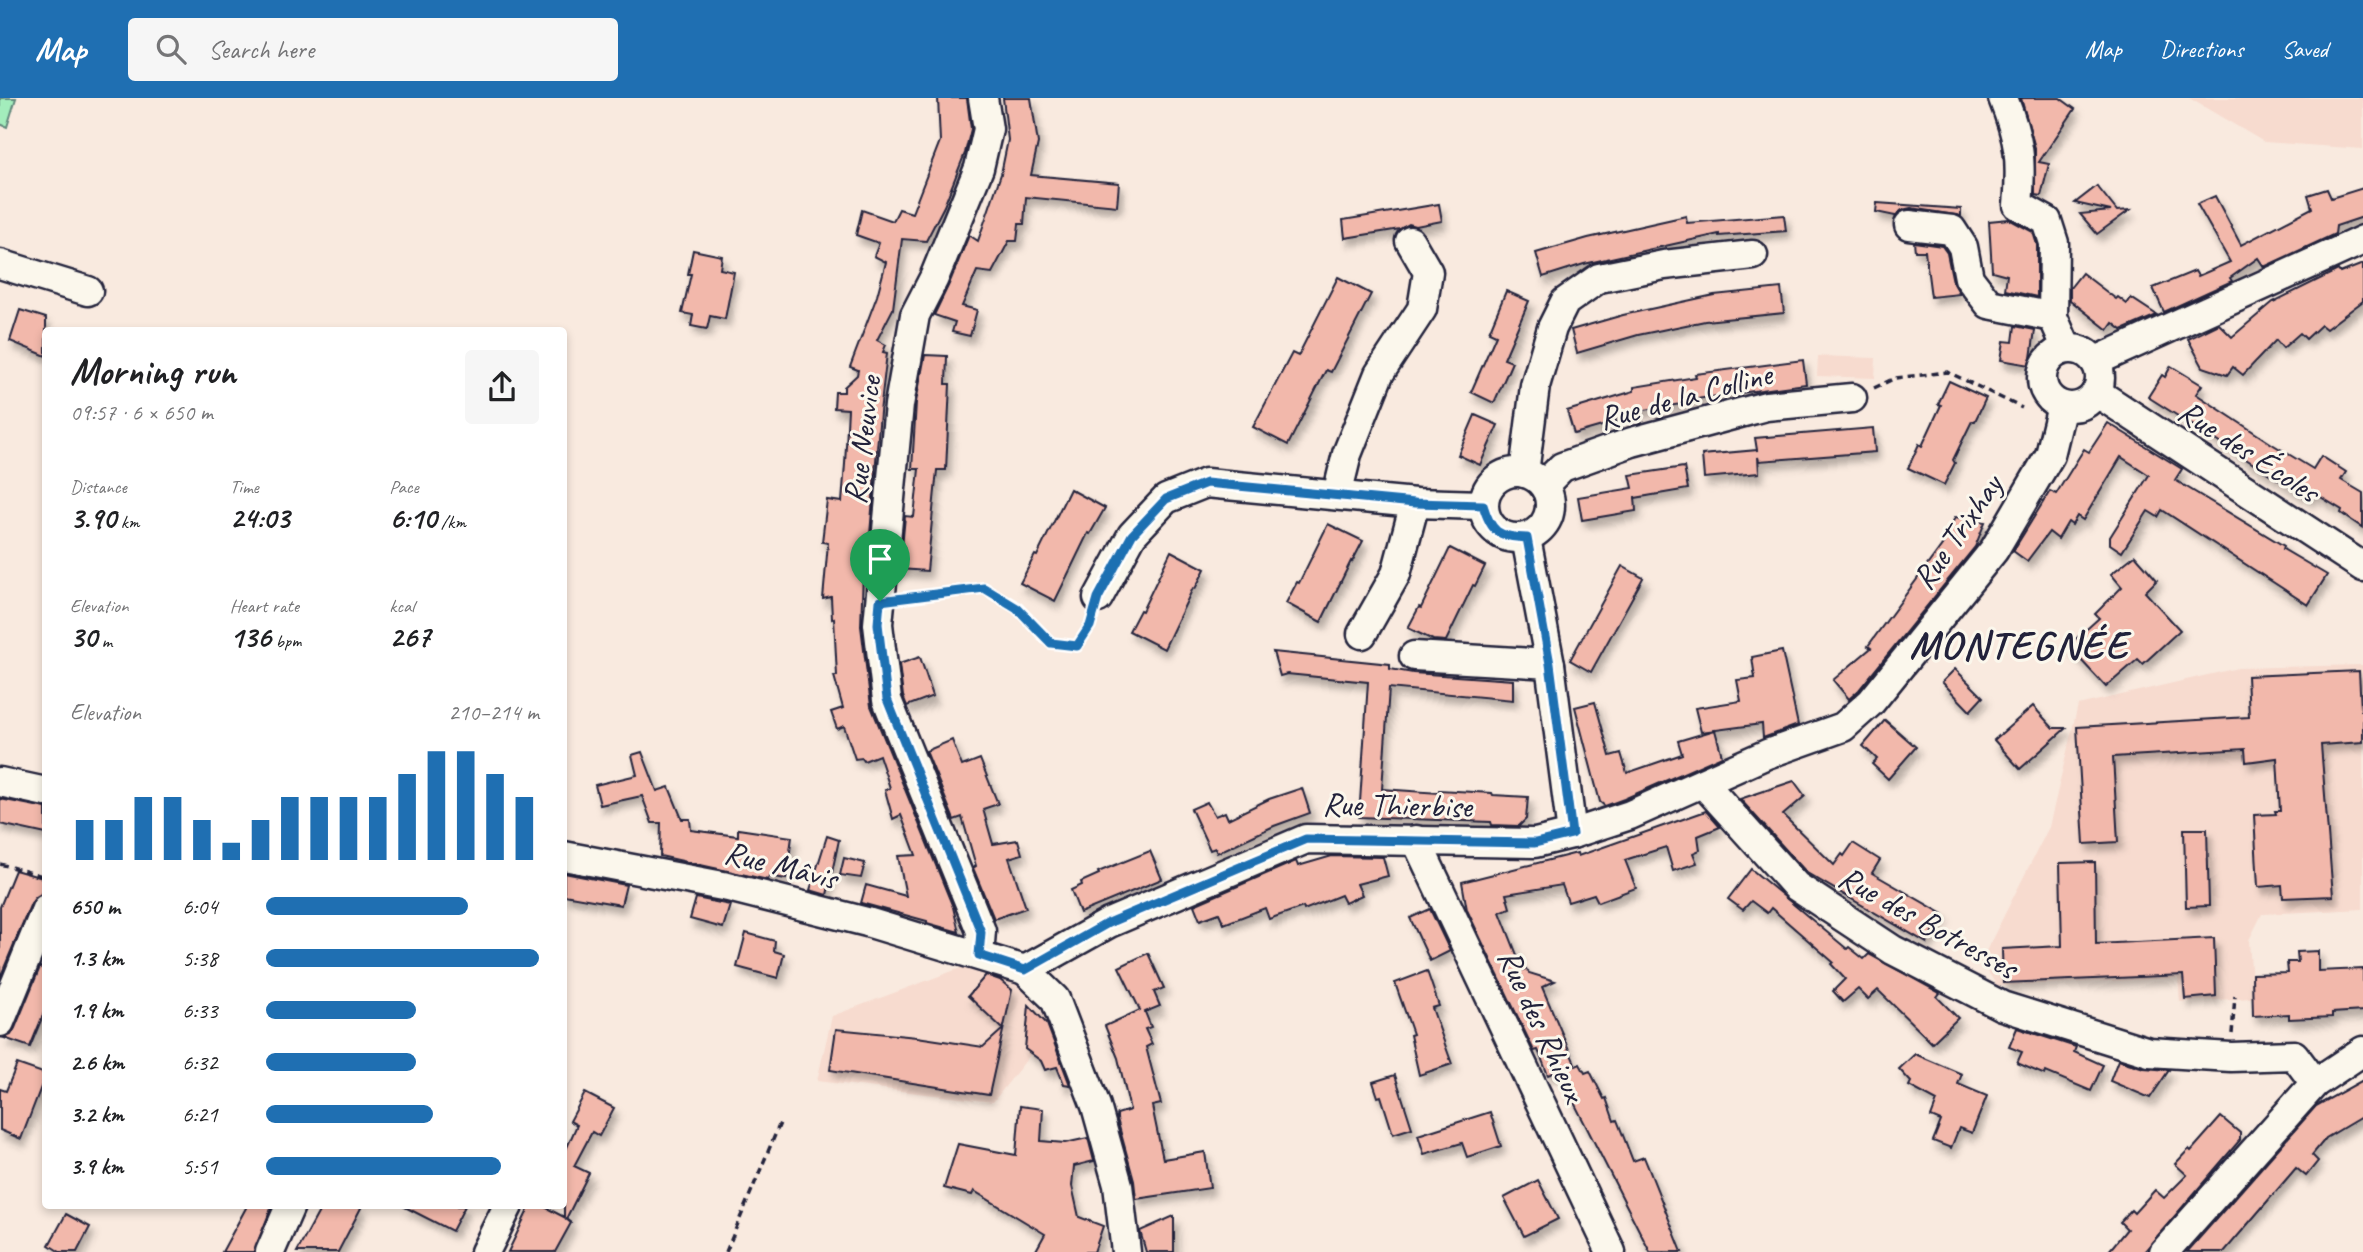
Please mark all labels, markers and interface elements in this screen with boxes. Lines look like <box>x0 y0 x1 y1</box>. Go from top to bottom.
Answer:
search box <box>128 18 618 81</box>
text: Map <box>35 28 86 70</box>
icon: search <box>152 30 190 68</box>
text: Search here <box>208 33 314 66</box>
text: Map <box>2085 34 2122 64</box>
text: Directions <box>2160 34 2243 64</box>
text: Saved <box>2281 34 2328 64</box>
text: Morning run <box>70 348 236 395</box>
button: share <box>465 350 539 424</box>
street label: Rue de la Colline <box>1594 352 1778 439</box>
street label: Rue Neuvice <box>833 371 891 506</box>
street label: Rue des Écoles <box>2171 390 2330 514</box>
text: 09:57 · 6 × 650 m <box>70 398 213 427</box>
street label: Rue Trixhay <box>1902 464 2013 597</box>
text: Distance <box>70 475 127 499</box>
text: Time <box>230 475 259 499</box>
text: Pace <box>389 475 419 499</box>
text: 3.90 <box>70 499 116 537</box>
text: 24:03 <box>230 499 290 537</box>
text: 6:10 <box>389 499 436 537</box>
text: km <box>116 510 139 534</box>
text: /km <box>436 510 466 534</box>
pin <box>850 529 910 601</box>
icon: arrive <box>861 540 899 578</box>
text: Elevation <box>70 594 128 618</box>
text: Heart rate <box>230 594 299 618</box>
text: kcal <box>389 594 414 618</box>
text: 30 <box>70 618 97 656</box>
text: 136 <box>230 618 271 656</box>
text: 267 <box>389 618 430 656</box>
district label: MONTEGNÉE <box>1909 620 2132 670</box>
text: m <box>97 629 112 653</box>
text: bpm <box>271 629 301 653</box>
text: Elevation <box>70 698 141 727</box>
text: 210–214 m <box>448 698 539 727</box>
street label: Rue Thierbise <box>1322 783 1474 827</box>
street label: Rue Mâvis <box>720 831 844 900</box>
street label: Rue des Botresses <box>1831 856 2027 990</box>
text: 650 m <box>70 892 120 921</box>
text: 6:04 <box>182 892 218 921</box>
street label: Rue des Rhieux <box>1488 942 1597 1110</box>
text: 1.3 km <box>70 944 124 973</box>
text: 5:38 <box>182 944 218 973</box>
text: 1.9 km <box>70 996 123 1025</box>
text: 6:33 <box>182 996 218 1025</box>
text: 2.6 km <box>70 1048 124 1077</box>
text: 6:32 <box>182 1048 218 1077</box>
text: 3.2 km <box>70 1100 124 1129</box>
text: 6:21 <box>182 1100 218 1129</box>
text: 3.9 km <box>70 1152 123 1181</box>
text: 5:51 <box>182 1152 218 1181</box>

